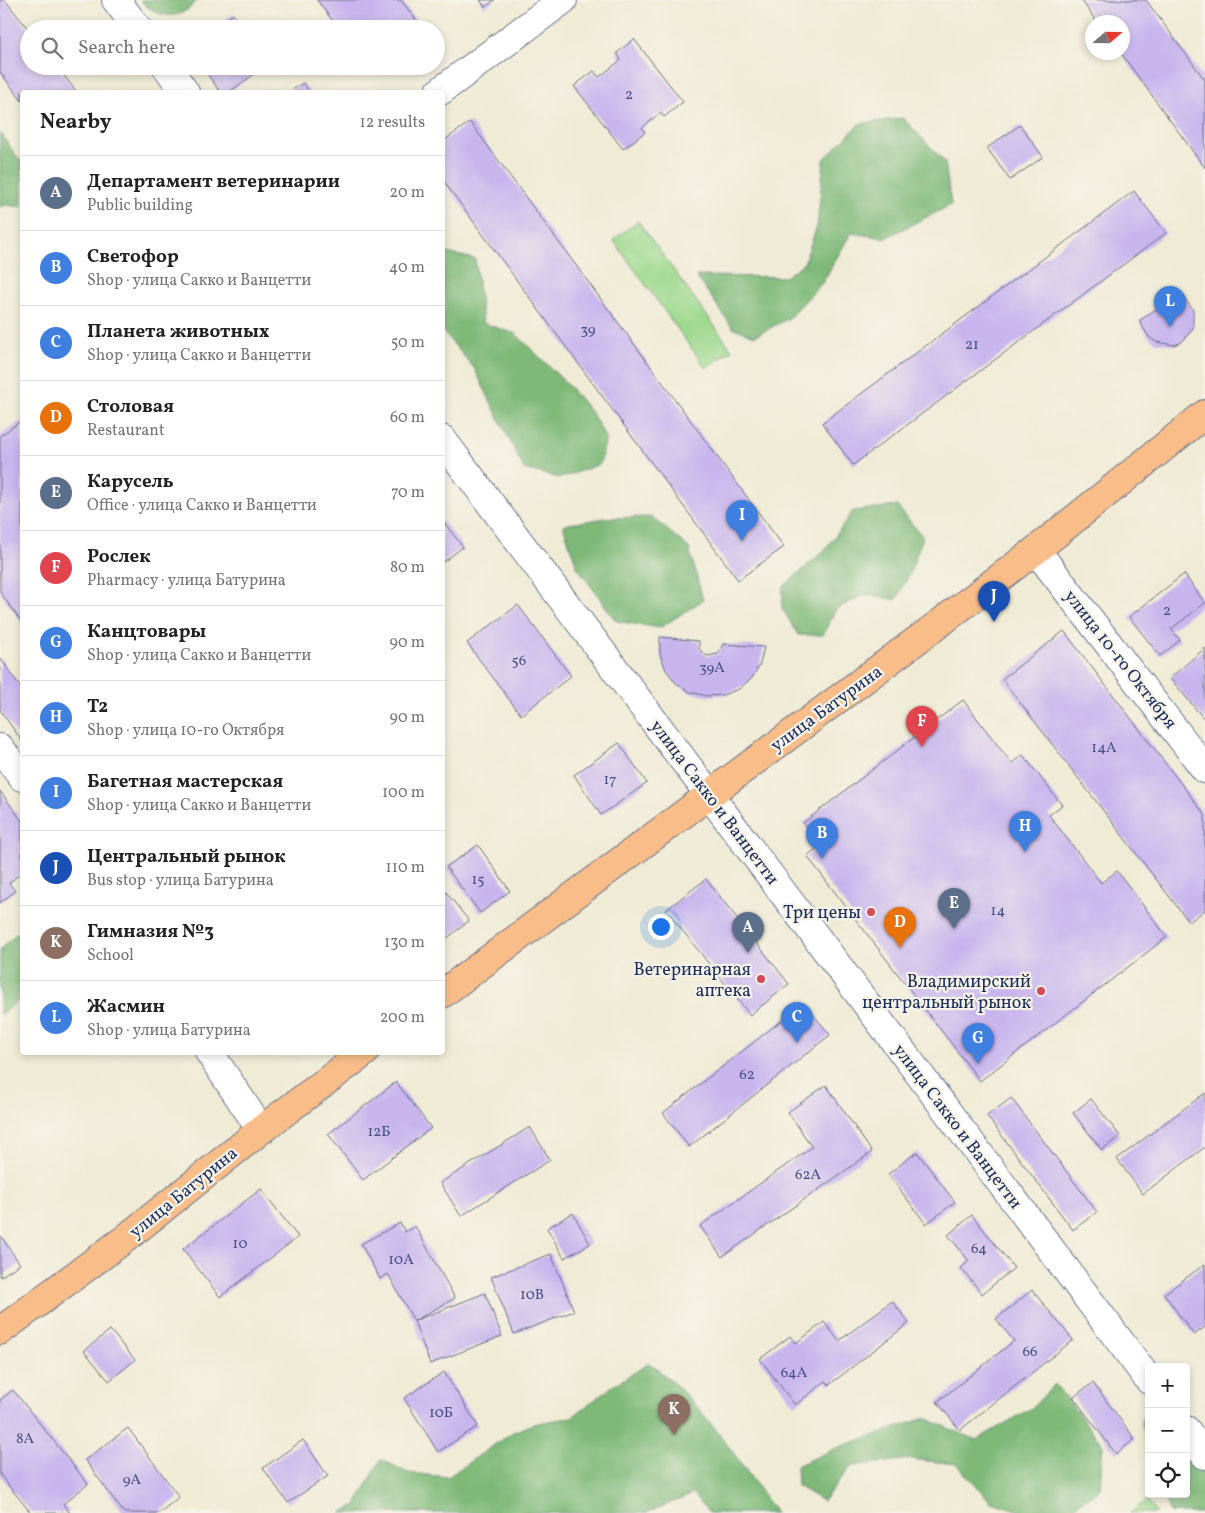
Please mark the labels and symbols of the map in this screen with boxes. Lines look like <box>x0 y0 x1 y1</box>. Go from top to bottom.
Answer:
north arrow <box>1085 15 1130 60</box>
house number: 2 <box>625 85 633 106</box>
pin: L <box>1154 286 1186 327</box>
house number: 39 <box>580 320 596 341</box>
house number: 21 <box>965 335 979 356</box>
pin: I <box>726 500 758 541</box>
pin: J <box>978 581 1010 622</box>
street label: улица 10-го Октября <box>1057 585 1182 735</box>
house number: 2 <box>1163 601 1171 622</box>
house number: 56 <box>512 651 526 672</box>
house number: 39А <box>699 658 725 679</box>
street label: улица Батурина <box>766 660 888 758</box>
pin: F <box>906 706 938 747</box>
street label: улица Сакко и Ванцетти <box>643 715 784 891</box>
house number: 14А <box>1091 738 1117 759</box>
house number: 17 <box>603 770 617 791</box>
pin: H <box>1009 811 1041 852</box>
pin: B <box>806 818 838 859</box>
house number: 15 <box>471 870 485 891</box>
pin: E <box>938 888 970 929</box>
place label: Три цены <box>783 901 861 926</box>
house number: 14 <box>991 901 1005 922</box>
marker: Три цены <box>865 906 877 918</box>
pin: D <box>884 907 916 948</box>
pin: A <box>732 912 764 953</box>
your location <box>648 914 674 940</box>
place label: Ветеринарная аптека <box>634 958 751 1004</box>
place label: Владимирский центральный рынок <box>862 970 1031 1016</box>
marker: Ветеринарная аптека <box>755 973 767 985</box>
marker: Владимирский центральный рынок <box>1035 985 1047 997</box>
pin: C <box>781 1002 813 1043</box>
pin: G <box>962 1023 994 1064</box>
street label: улица Сакко и Ванцетти <box>886 1039 1027 1215</box>
house number: 62 <box>739 1065 755 1086</box>
house number: 12Б <box>367 1122 391 1143</box>
street label: улица Батурина <box>124 1142 243 1245</box>
house number: 62А <box>795 1165 822 1186</box>
house number: 10 <box>233 1234 247 1255</box>
house number: 64 <box>971 1239 987 1260</box>
house number: 10А <box>388 1250 414 1271</box>
house number: 10В <box>520 1285 544 1306</box>
house number: 66 <box>1022 1342 1038 1363</box>
house number: 64А <box>781 1363 808 1384</box>
pin: K <box>658 1394 690 1435</box>
house number: 10Б <box>429 1403 453 1424</box>
house number: 8А <box>16 1429 35 1450</box>
house number: 9А <box>123 1470 142 1491</box>

